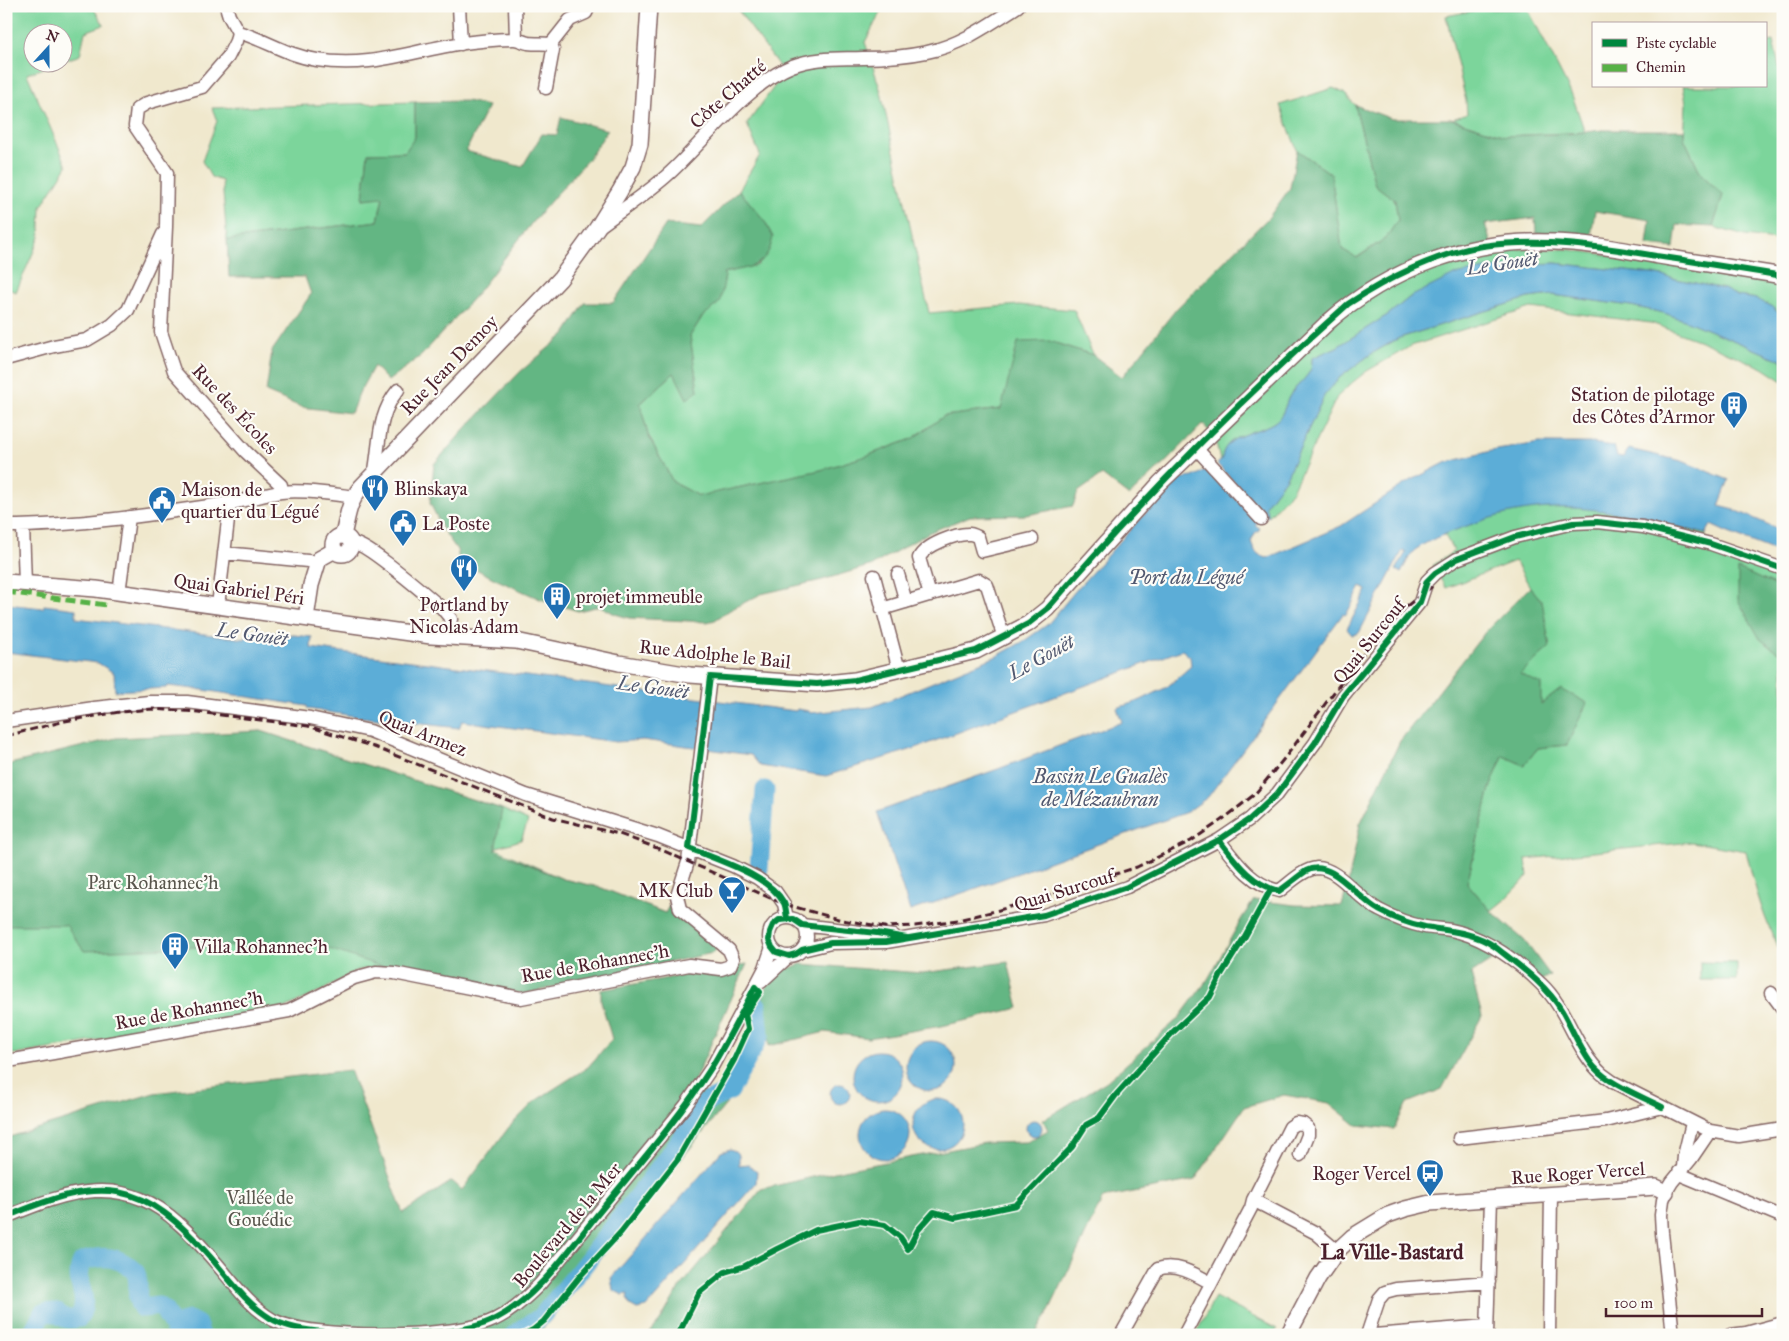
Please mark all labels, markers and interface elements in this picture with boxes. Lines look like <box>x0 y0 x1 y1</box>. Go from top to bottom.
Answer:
north arrow <box>22 22 72 72</box>
legend <box>1592 22 1766 88</box>
text: N <box>44 26 61 46</box>
text: Piste cyclable <box>1636 34 1716 52</box>
street label: Côte Chatté <box>685 54 771 134</box>
text: Chemin <box>1636 58 1686 76</box>
water label: Le Gouët <box>1464 246 1541 280</box>
street label: Rue Jean Demoy <box>395 309 504 421</box>
street label: Rue des Écoles <box>187 358 283 459</box>
place label: Station de pilotage des Côtes d'Armor <box>1571 383 1716 428</box>
building icon: Station de pilotage des Côtes d'Armor <box>1719 390 1749 429</box>
restaurant icon: Blinskaya <box>360 473 390 512</box>
place label: Blinskaya <box>394 477 469 500</box>
place label: Maison de quartier du Légué <box>181 478 319 524</box>
public building icon: Maison de quartier du Légué <box>147 485 177 524</box>
public building icon: La Poste <box>388 508 418 547</box>
place label: La Poste <box>422 512 490 535</box>
restaurant icon: Pørtland by Nicolas Adam <box>449 553 479 592</box>
water label: Port du Légué <box>1129 565 1247 589</box>
street label: Quai Gabriel Péri <box>172 568 306 610</box>
building icon: projet immeuble <box>542 581 572 620</box>
place label: projet immeuble <box>575 585 703 608</box>
street label: Quai Surcouf <box>1328 592 1412 688</box>
place label: Pørtland by Nicolas Adam <box>409 593 519 638</box>
water label: Le Gouët <box>214 617 291 651</box>
water label: Le Gouët <box>1003 628 1080 685</box>
street label: Rue Adolphe le Bail <box>638 635 793 673</box>
water label: Le Gouët <box>615 670 692 704</box>
street label: Quai Armez <box>375 705 471 761</box>
water label: Bassin Le Gualès de Mézaubran <box>1032 764 1168 811</box>
street label: Quai Surcouf <box>1011 863 1119 916</box>
park label: Parc Rohannec'h <box>88 871 219 894</box>
bar icon: MK Club <box>717 875 747 914</box>
place label: MK Club <box>639 879 713 902</box>
building icon: Villa Rohannec'h <box>160 931 190 970</box>
place label: Villa Rohannec'h <box>193 935 328 958</box>
street label: Rue de Rohannec'h <box>519 939 671 987</box>
street label: Rue de Rohannec'h <box>113 986 265 1034</box>
street label: Boulevard de la Mer <box>508 1157 627 1292</box>
street label: Rue Roger Vercel <box>1510 1157 1647 1190</box>
bus stop icon: Roger Vercel <box>1415 1158 1445 1197</box>
place label: Roger Vercel <box>1312 1162 1412 1186</box>
park label: Vallée de Gouédic <box>225 1186 294 1231</box>
district label: La Ville-Bastard <box>1321 1239 1464 1265</box>
scale bar <box>1606 1286 1763 1318</box>
text: 100 m <box>1614 1294 1654 1312</box>

